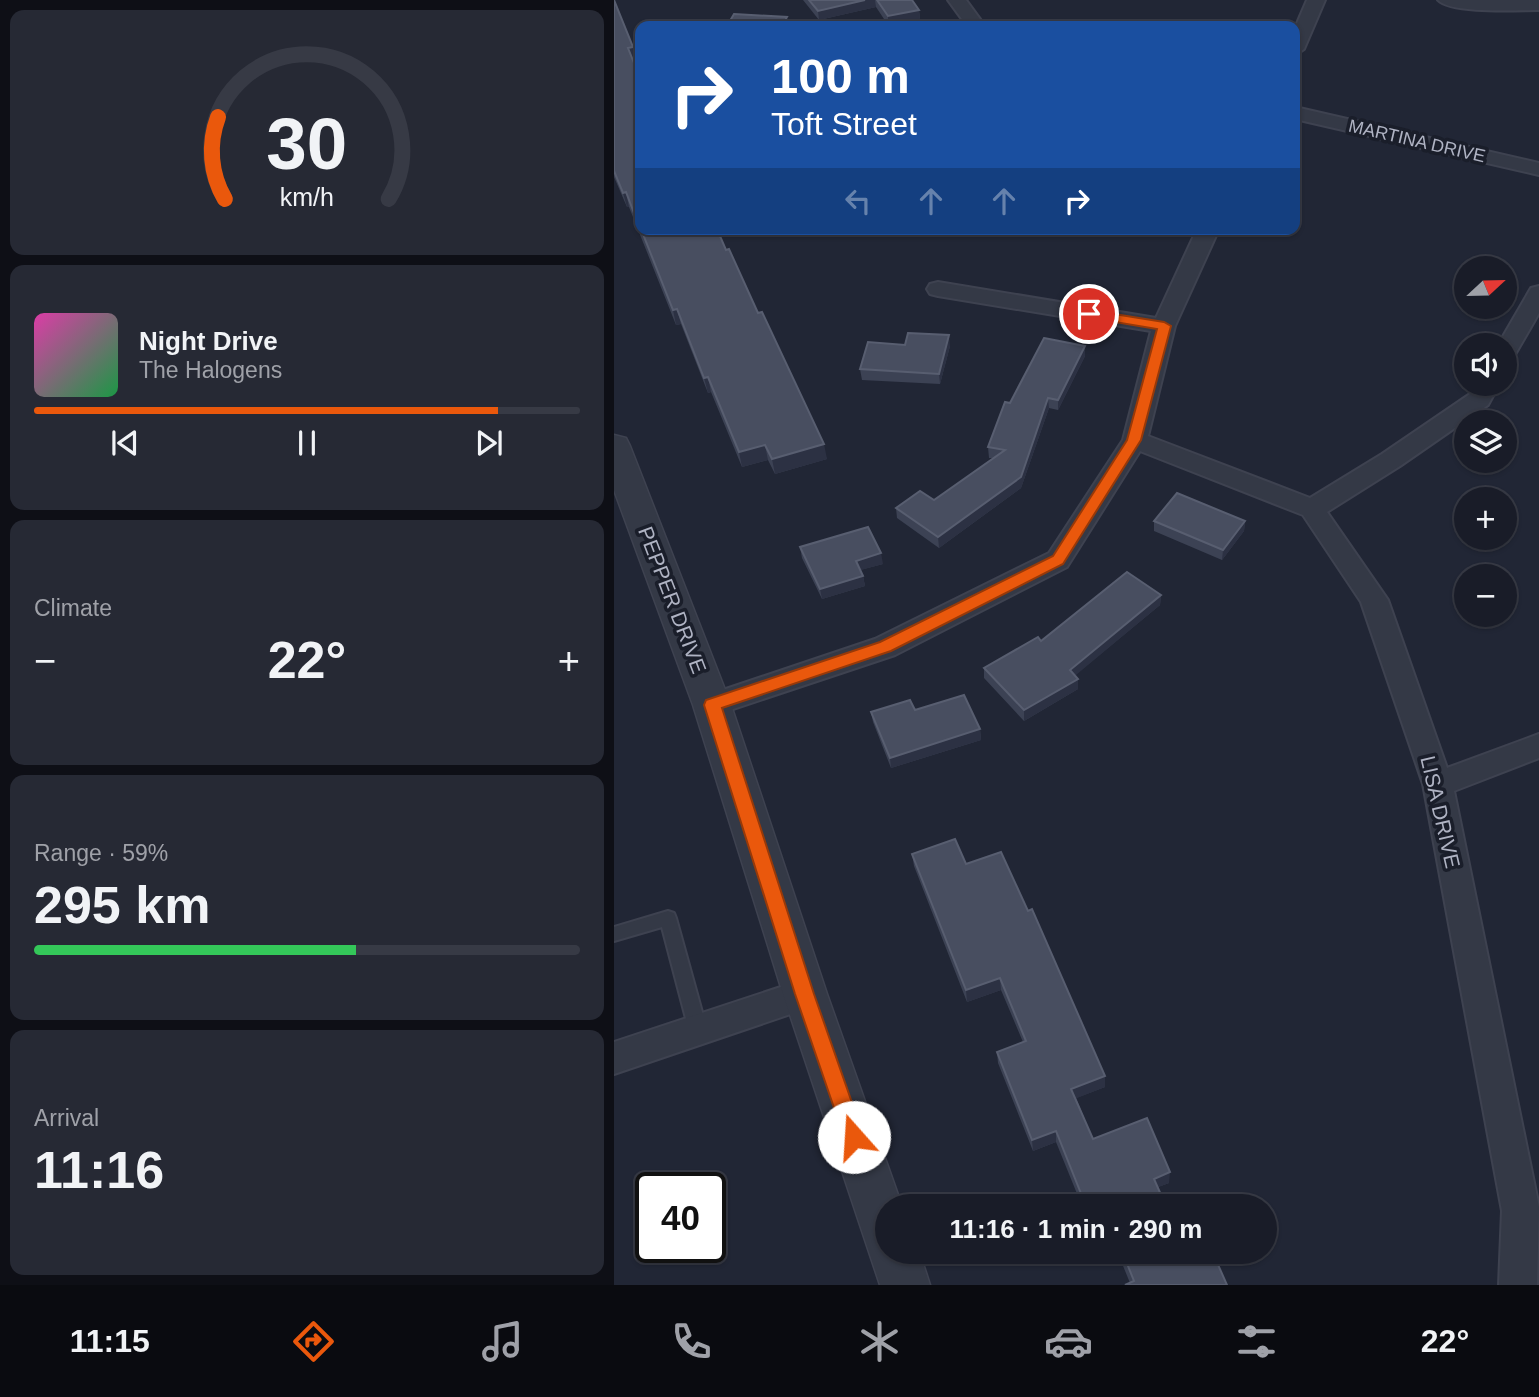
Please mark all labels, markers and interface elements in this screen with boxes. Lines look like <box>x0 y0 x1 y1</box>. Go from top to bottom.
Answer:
icon: right <box>656 49 747 140</box>
text: 100 m <box>771 49 910 103</box>
text: 30 <box>267 103 347 184</box>
text: Toft Street <box>771 106 917 142</box>
street label: MARTINA DRIVE <box>1347 116 1487 166</box>
text: km/h <box>280 182 334 210</box>
icon: left <box>839 182 877 220</box>
icon: ahead <box>912 182 950 220</box>
icon: ahead <box>985 182 1023 220</box>
icon: right <box>1058 182 1096 220</box>
north arrow <box>1454 256 1517 318</box>
map controls <box>1454 256 1517 627</box>
pin <box>1059 284 1119 344</box>
icon: arrive <box>1070 295 1108 333</box>
text: Night Drive <box>139 326 278 356</box>
button: sound <box>1454 333 1517 396</box>
text: The Halogens <box>139 357 282 383</box>
button: layers <box>1454 410 1517 473</box>
icon: previous <box>106 424 144 462</box>
icon: pause <box>288 424 326 462</box>
icon: next <box>470 424 508 462</box>
button: + <box>1454 487 1517 550</box>
street label: PEPPER DRIVE <box>634 523 711 676</box>
button: − <box>1454 564 1517 627</box>
text: Climate <box>34 595 112 621</box>
text: 22° <box>268 631 346 689</box>
text: − <box>34 640 56 682</box>
text: + <box>558 640 580 682</box>
street label: LISA DRIVE <box>1416 754 1465 870</box>
text: Range · 59% <box>34 840 168 866</box>
text: 295 km <box>34 876 210 934</box>
position arrow <box>817 1100 891 1174</box>
text: Arrival <box>34 1105 99 1131</box>
text: 11:16 <box>34 1141 164 1199</box>
speed limit sign: 40 <box>635 1172 726 1263</box>
text: 11:16 · 1 min · 290 m <box>950 1214 1202 1244</box>
icon: directions <box>289 1317 338 1366</box>
icon: music <box>478 1317 527 1366</box>
icon: phone <box>667 1317 716 1366</box>
icon: climate <box>855 1317 904 1366</box>
icon: car <box>1044 1317 1093 1366</box>
icon: filters <box>1232 1317 1281 1366</box>
text: 11:15 <box>70 1323 150 1359</box>
text: 22° <box>1421 1323 1469 1359</box>

